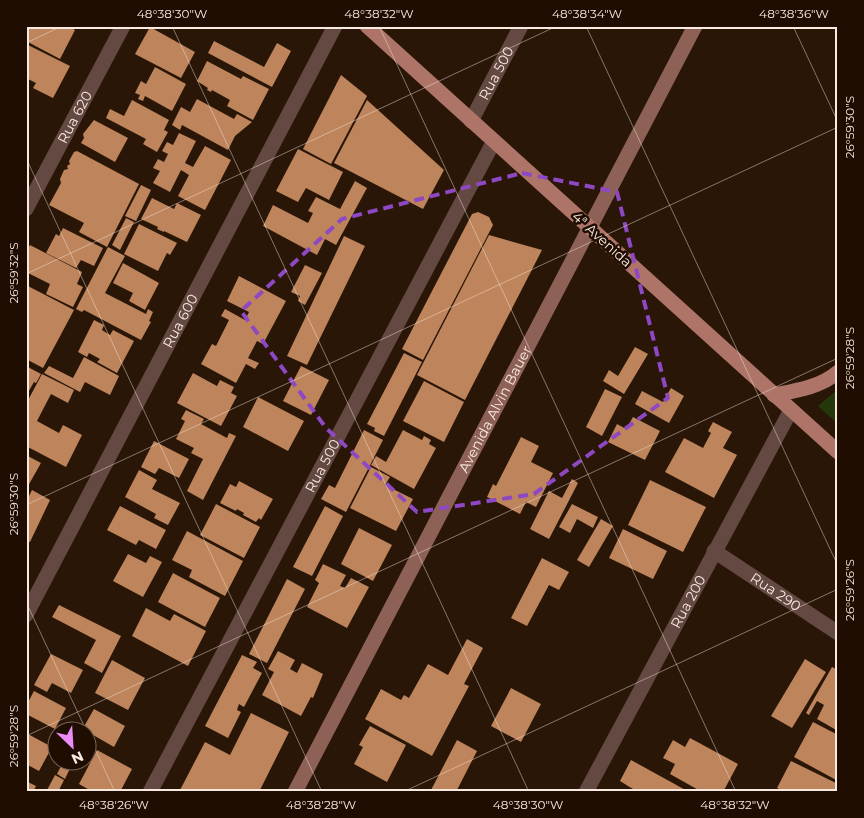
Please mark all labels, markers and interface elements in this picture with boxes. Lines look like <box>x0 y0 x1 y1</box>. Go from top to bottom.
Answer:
text: 48°38'30"W <box>137 6 207 21</box>
text: 48°38'32"W <box>344 6 414 21</box>
text: 48°38'34"W <box>552 6 622 21</box>
text: 48°38'36"W <box>759 6 829 21</box>
street label: Rua 500 <box>475 43 518 103</box>
street label: Rua 620 <box>53 88 96 147</box>
text: 26°59'30"S <box>842 96 857 158</box>
street label: 4ª Avenida <box>568 207 636 271</box>
text: 26°59'32"S <box>6 242 21 304</box>
street label: Rua 600 <box>159 291 202 351</box>
text: 26°59'28"S <box>842 327 857 389</box>
street label: Avenida Alvin Bauer <box>454 342 536 476</box>
street label: Rua 500 <box>301 436 344 496</box>
text: 26°59'30"S <box>6 473 21 535</box>
text: 26°59'26"S <box>842 559 857 621</box>
street label: Rua 290 <box>747 569 805 615</box>
street label: Rua 200 <box>667 572 710 631</box>
text: 26°59'28"S <box>6 705 21 767</box>
north arrow <box>48 720 98 770</box>
text: N <box>69 747 86 768</box>
text: 48°38'26"W <box>79 797 149 812</box>
text: 48°38'28"W <box>286 797 356 812</box>
text: 48°38'30"W <box>493 797 563 812</box>
text: 48°38'32"W <box>700 797 770 812</box>

